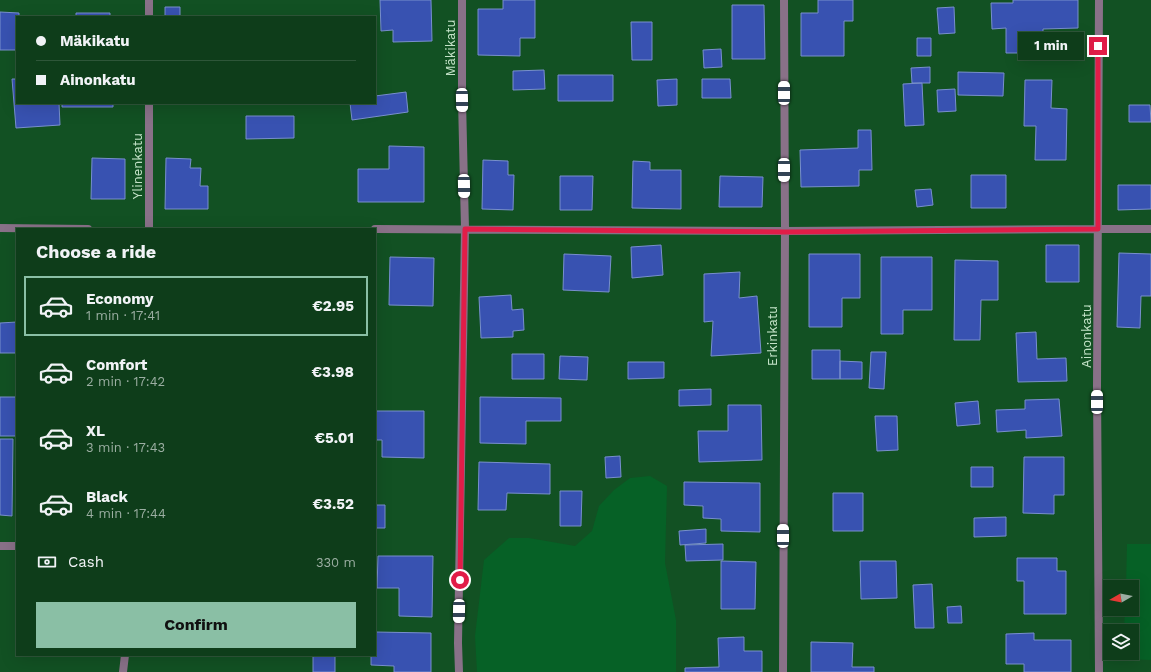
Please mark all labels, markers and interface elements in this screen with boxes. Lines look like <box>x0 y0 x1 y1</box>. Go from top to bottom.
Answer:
street label: Mäkikatu <box>443 19 458 77</box>
text: Mäkikatu <box>60 32 130 50</box>
callout: 1 min <box>1018 32 1084 60</box>
route end <box>1089 37 1107 55</box>
text: 1 min <box>1034 38 1068 53</box>
text: Ainonkatu <box>60 71 136 89</box>
car <box>778 81 790 105</box>
car <box>456 88 468 112</box>
street label: Ylinenkatu <box>130 133 145 199</box>
car <box>778 158 790 182</box>
car <box>458 174 470 198</box>
text: Choose a ride <box>36 241 156 262</box>
icon: car <box>38 288 74 324</box>
text: Economy <box>86 290 153 308</box>
text: €2.95 <box>312 297 354 315</box>
street label: Ainonkatu <box>1079 304 1094 368</box>
street label: Erkinkatu <box>765 306 780 366</box>
text: 1 min · 17:41 <box>86 308 160 323</box>
icon: car <box>38 354 74 390</box>
text: Comfort <box>86 356 147 374</box>
text: €3.98 <box>312 363 354 381</box>
text: 2 min · 17:42 <box>86 374 165 389</box>
car <box>1091 390 1103 414</box>
icon: car <box>38 420 74 456</box>
text: XL <box>86 422 105 440</box>
text: €5.01 <box>314 429 354 447</box>
text: 3 min · 17:43 <box>86 440 165 455</box>
icon: car <box>38 486 74 522</box>
text: Black <box>86 488 128 506</box>
text: €3.52 <box>313 495 354 513</box>
text: 4 min · 17:44 <box>86 506 166 521</box>
car <box>777 524 789 548</box>
icon: cash <box>36 551 58 573</box>
text: Cash <box>68 553 104 571</box>
text: 330 m <box>316 555 356 570</box>
route start <box>451 571 469 589</box>
north arrow <box>1103 580 1139 616</box>
map controls <box>1103 580 1139 660</box>
car <box>453 599 465 623</box>
button: Confirm <box>36 602 356 648</box>
button: layers <box>1103 624 1139 660</box>

